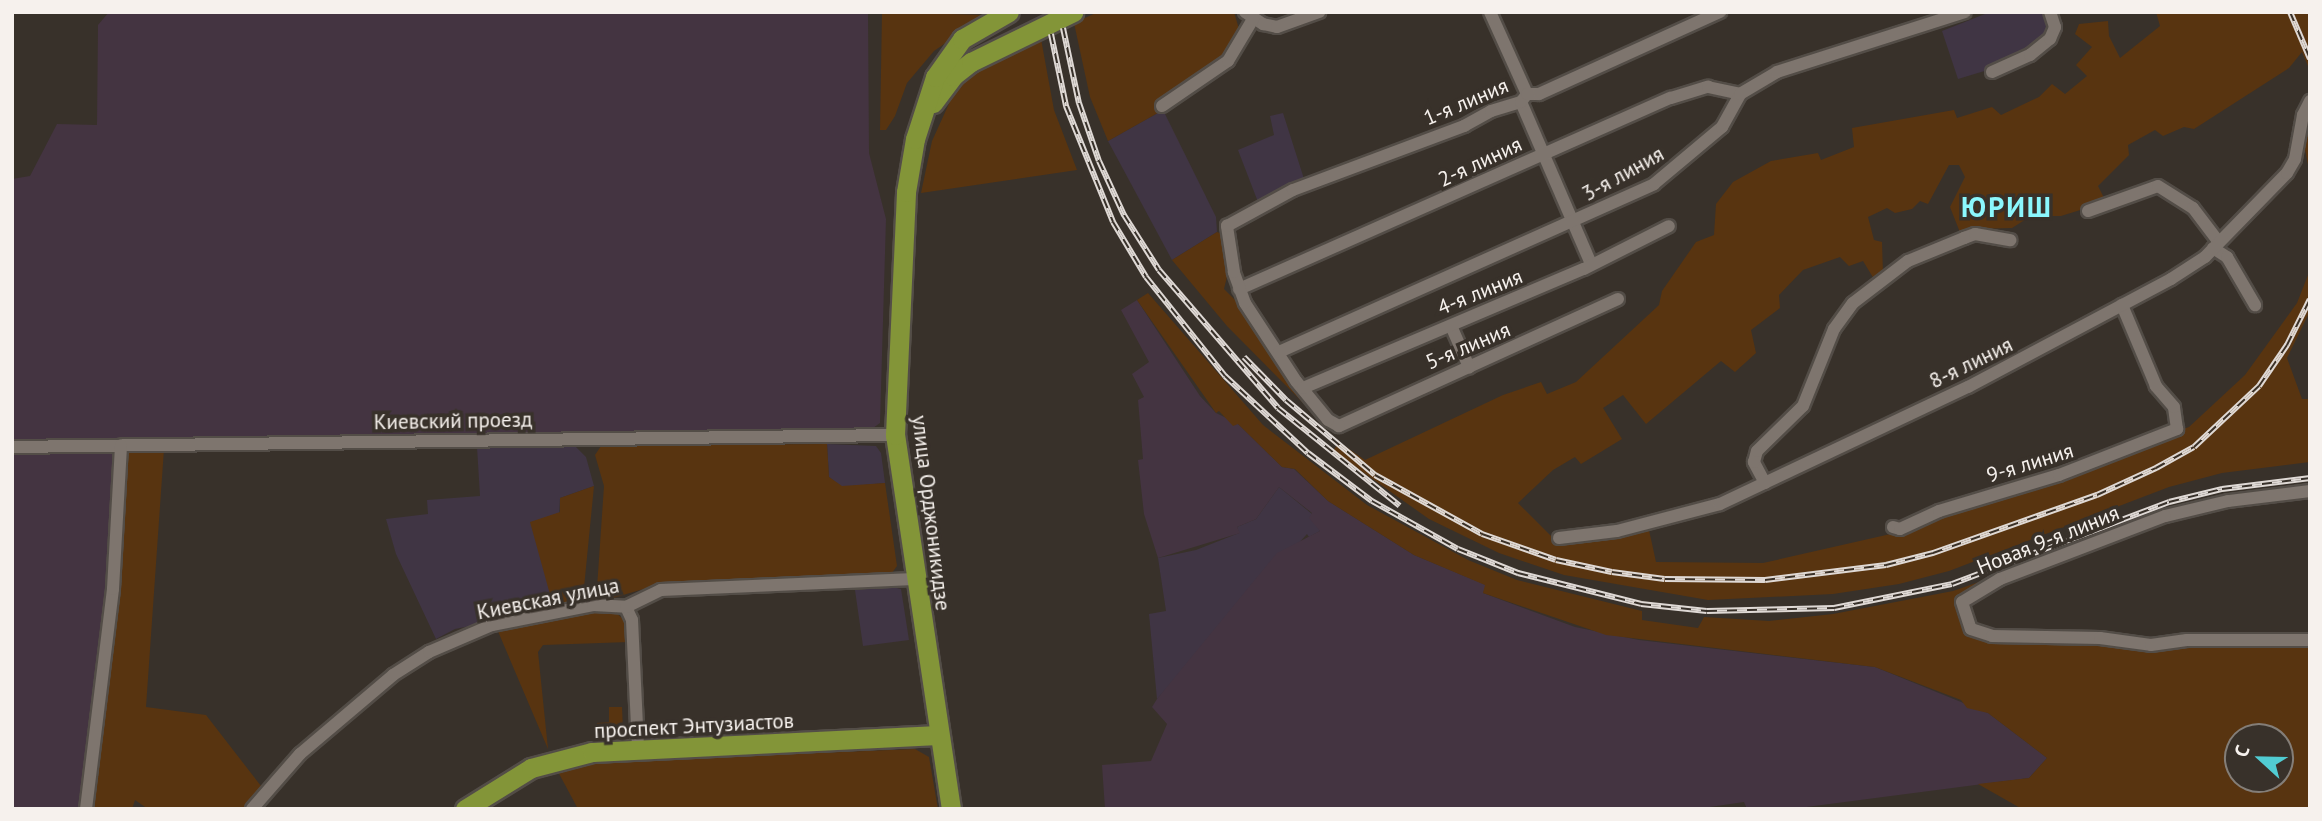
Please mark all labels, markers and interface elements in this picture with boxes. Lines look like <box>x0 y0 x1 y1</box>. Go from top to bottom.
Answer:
street label: 1-я линия <box>1420 73 1512 131</box>
street label: 2-я линия <box>1434 132 1526 192</box>
street label: 3-я линия <box>1578 141 1668 207</box>
district label: ЮРИШ <box>1962 190 2052 224</box>
street label: 4-я линия <box>1434 264 1526 320</box>
street label: 5-я линия <box>1422 317 1514 375</box>
street label: 8-я линия <box>1925 332 2017 394</box>
street label: Киевский проезд <box>373 407 533 435</box>
street label: улица Орджоникидзе <box>907 414 955 612</box>
street label: 9-я линия <box>1984 438 2076 488</box>
street label: Новая 9-я линия <box>1973 500 2123 580</box>
street label: Киевская улица <box>475 573 621 625</box>
street label: проспект Энтузиастов <box>593 708 795 744</box>
north arrow <box>2224 723 2294 793</box>
text: С <box>2228 741 2254 760</box>

